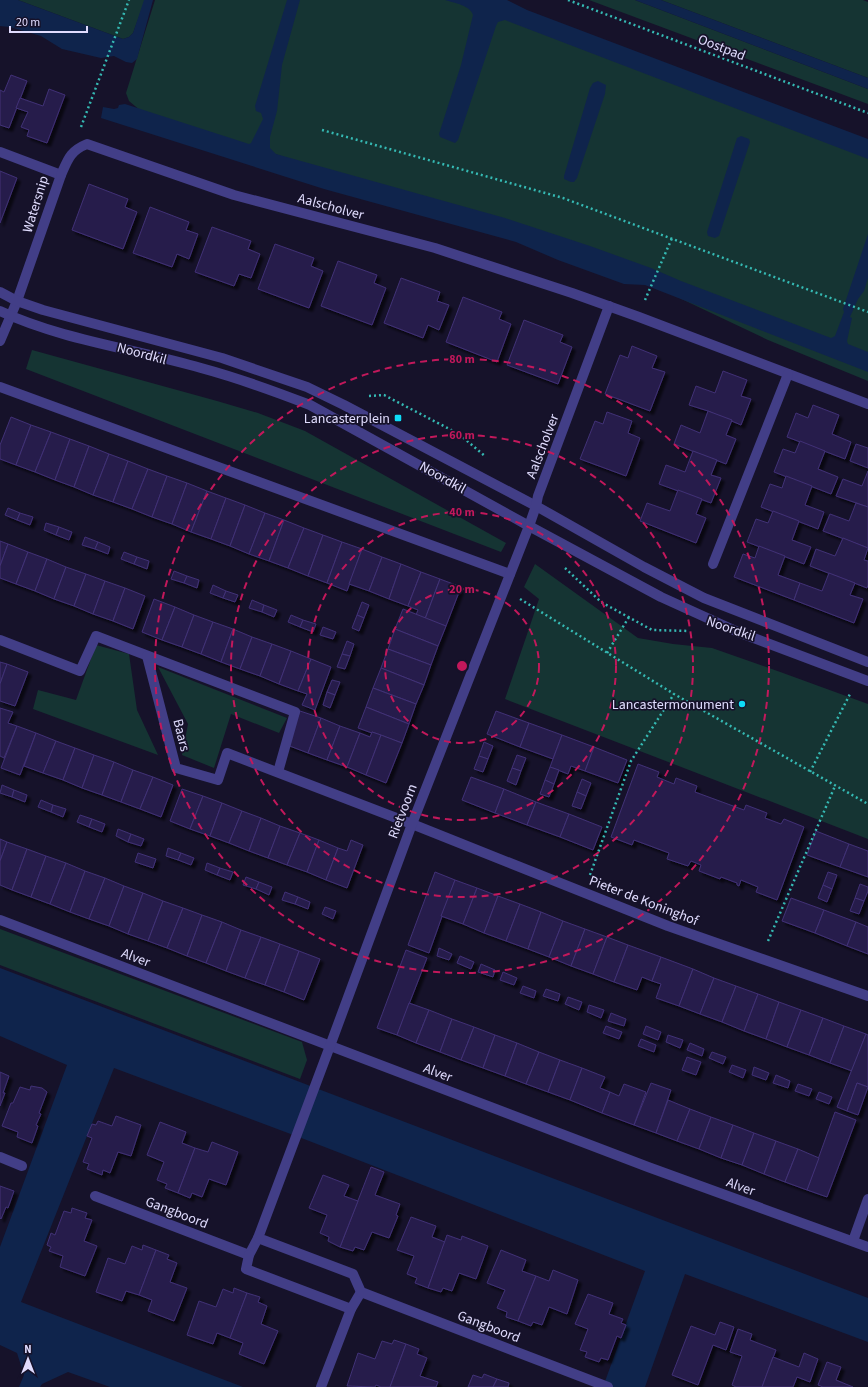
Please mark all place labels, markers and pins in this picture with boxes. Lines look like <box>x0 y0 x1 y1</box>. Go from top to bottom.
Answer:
place label: Lancasterplein <box>304 409 390 429</box>
marker: Lancasterplein <box>393 413 403 423</box>
centre of rings <box>455 659 469 673</box>
place label: Lancastermonument <box>612 695 734 715</box>
marker: Lancastermonument <box>737 699 747 709</box>

